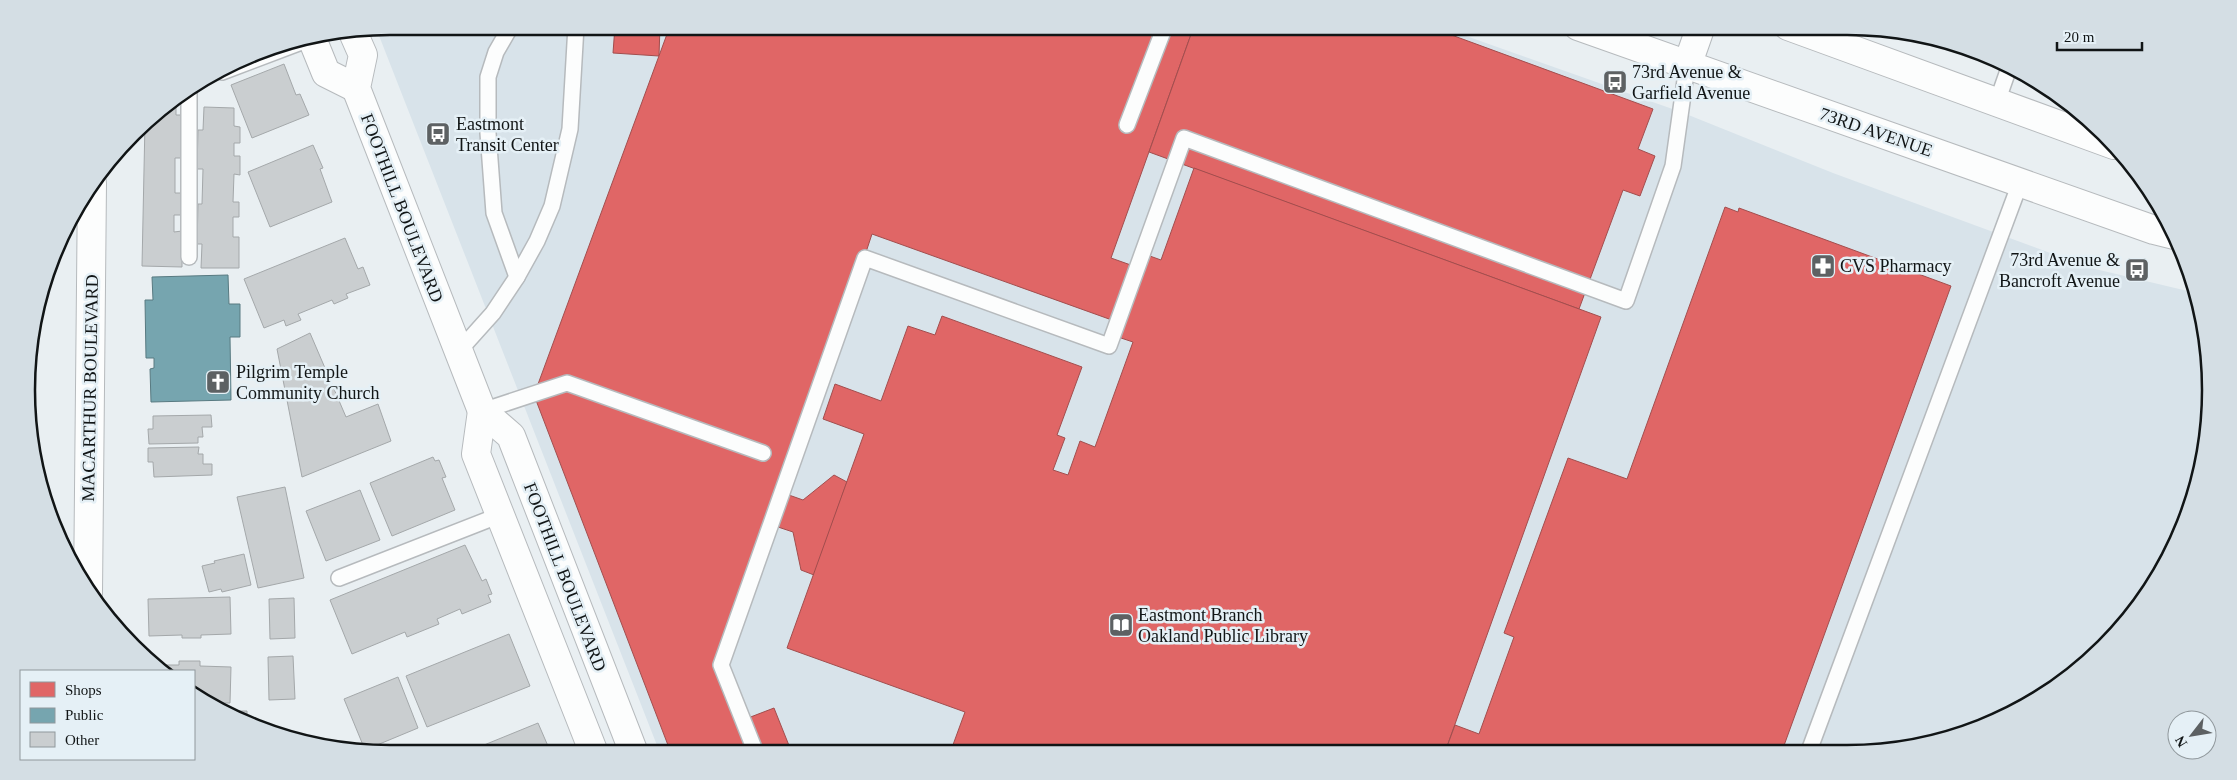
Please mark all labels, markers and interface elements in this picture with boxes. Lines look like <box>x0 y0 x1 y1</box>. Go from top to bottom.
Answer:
scale bar <box>2057 20 2142 52</box>
text: 20 m <box>2064 29 2095 45</box>
place label: 73rd Avenue & Garfield Avenue <box>1632 62 1750 103</box>
bus stop icon: 73rd Avenue & Garfield Avenue <box>1602 69 1628 95</box>
street label: 73RD AVENUE <box>1817 103 1935 161</box>
street label: FOOTHILL BOULEVARD <box>357 111 447 305</box>
place label: Eastmont Transit Center <box>456 114 559 155</box>
bus stop icon: Eastmont Transit Center <box>425 121 451 147</box>
place label: 73rd Avenue & Bancroft Avenue <box>1999 250 2120 291</box>
pharmacy icon: CVS Pharmacy <box>1810 253 1836 279</box>
place label: CVS Pharmacy <box>1840 256 1952 276</box>
bus stop icon: 73rd Avenue & Bancroft Avenue <box>2124 257 2150 283</box>
street label: MACARTHUR BOULEVARD <box>78 274 102 502</box>
place label: Pilgrim Temple Community Church <box>236 362 380 403</box>
church icon: Pilgrim Temple Community Church <box>205 369 231 395</box>
street label: FOOTHILL BOULEVARD <box>520 480 610 674</box>
place label: Eastmont Branch Oakland Public Library <box>1138 605 1308 646</box>
library icon: Eastmont Branch Oakland Public Library <box>1108 612 1134 638</box>
legend <box>20 670 195 760</box>
text: Shops <box>65 682 102 698</box>
text: Public <box>65 707 104 723</box>
north arrow <box>2167 710 2217 760</box>
text: Other <box>65 732 99 748</box>
text: N <box>2172 733 2190 750</box>

